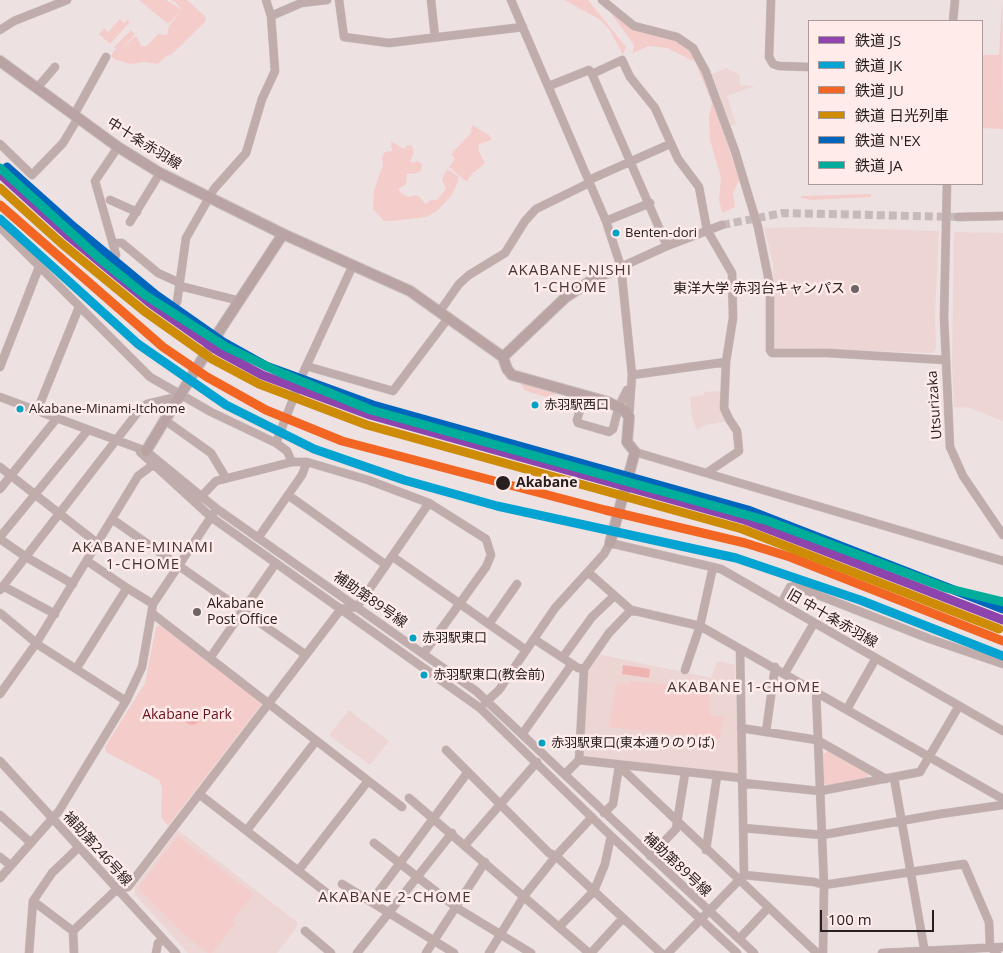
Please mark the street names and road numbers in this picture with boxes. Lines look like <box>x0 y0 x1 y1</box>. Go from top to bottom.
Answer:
street label: 中十条赤羽線 <box>104 115 184 173</box>
street label: Utsurizaka <box>924 370 946 440</box>
street label: 補助第89号線 <box>330 568 410 632</box>
street label: 旧 中十条赤羽線 <box>784 586 880 652</box>
street label: 補助第246号線 <box>59 808 135 890</box>
street label: 補助第89号線 <box>640 830 714 900</box>

